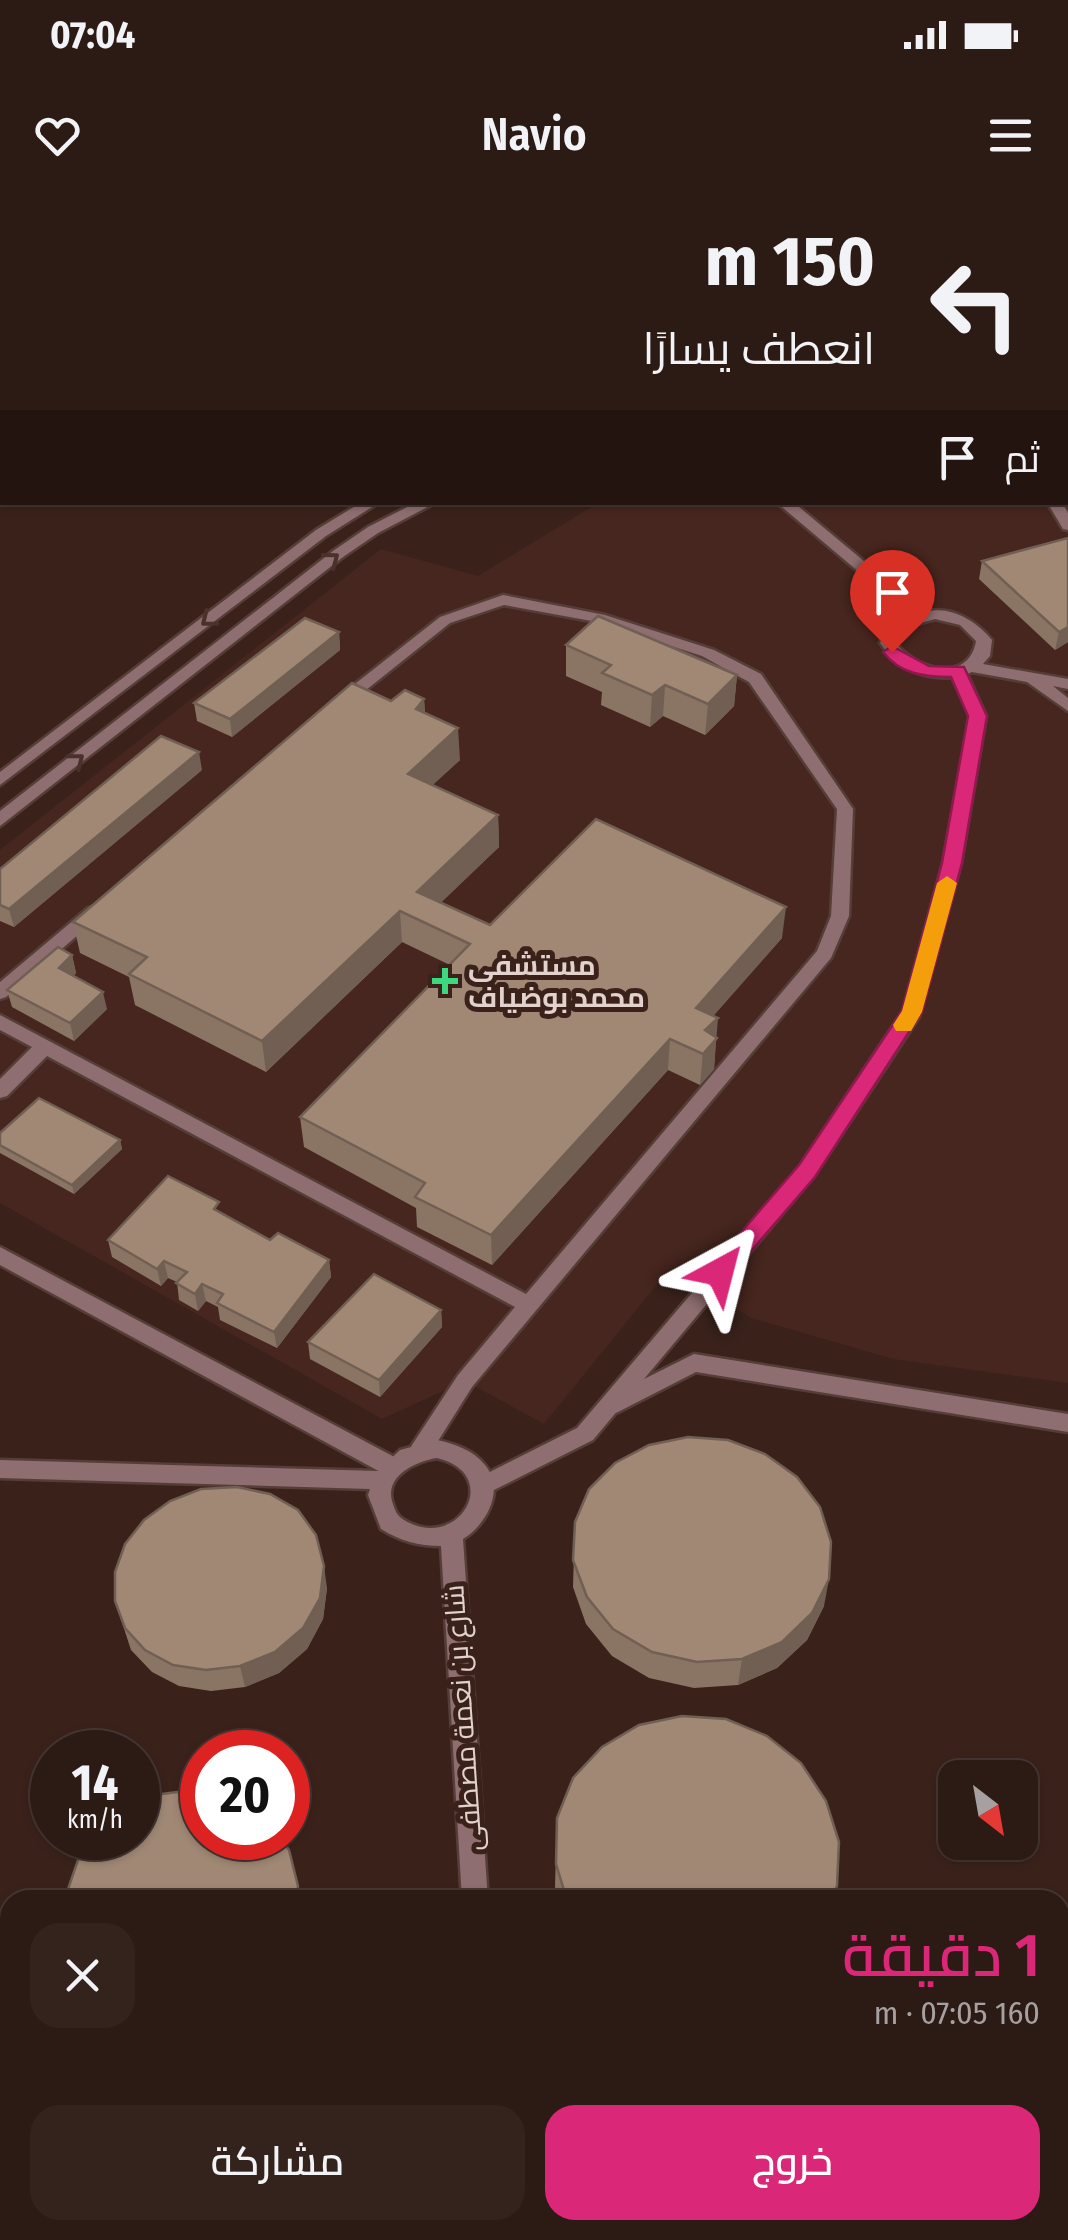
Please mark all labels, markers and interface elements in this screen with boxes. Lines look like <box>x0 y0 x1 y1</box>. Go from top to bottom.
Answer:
text: 07:04 <box>50 12 135 58</box>
icon: heart <box>30 108 85 163</box>
text: Navio <box>481 108 587 162</box>
icon: menu <box>983 108 1038 163</box>
text: 150 m <box>705 220 875 304</box>
icon: left <box>910 240 1040 370</box>
text: انعطف يسارًا <box>643 322 875 376</box>
icon: arrive <box>930 430 985 485</box>
text: ثم <box>1005 436 1040 482</box>
pin <box>850 550 935 653</box>
one-way arrow <box>321 553 339 571</box>
icon: arrive <box>865 565 920 620</box>
one-way arrow <box>201 608 219 625</box>
one-way arrow <box>65 754 83 772</box>
place label: مستشفى محمد بوضياف <box>468 949 645 1014</box>
marker: مستشفى محمد بوضياف <box>432 968 458 994</box>
position arrow <box>668 1220 772 1324</box>
street label: شارع بن نعمة مصطفى <box>437 1584 491 1852</box>
speed limit sign: 20 <box>180 1730 310 1860</box>
text: 14 <box>72 1753 118 1813</box>
north arrow <box>938 1760 1038 1860</box>
map controls <box>938 1760 1038 1860</box>
text: km/h <box>67 1805 123 1835</box>
text: 1 دقيقة <box>842 1920 1040 1992</box>
button: close <box>30 1923 135 2028</box>
text: 160 m · 07:05 <box>874 1994 1040 2032</box>
button: مشاركة <box>30 2105 525 2220</box>
button: خروج <box>545 2105 1040 2220</box>

